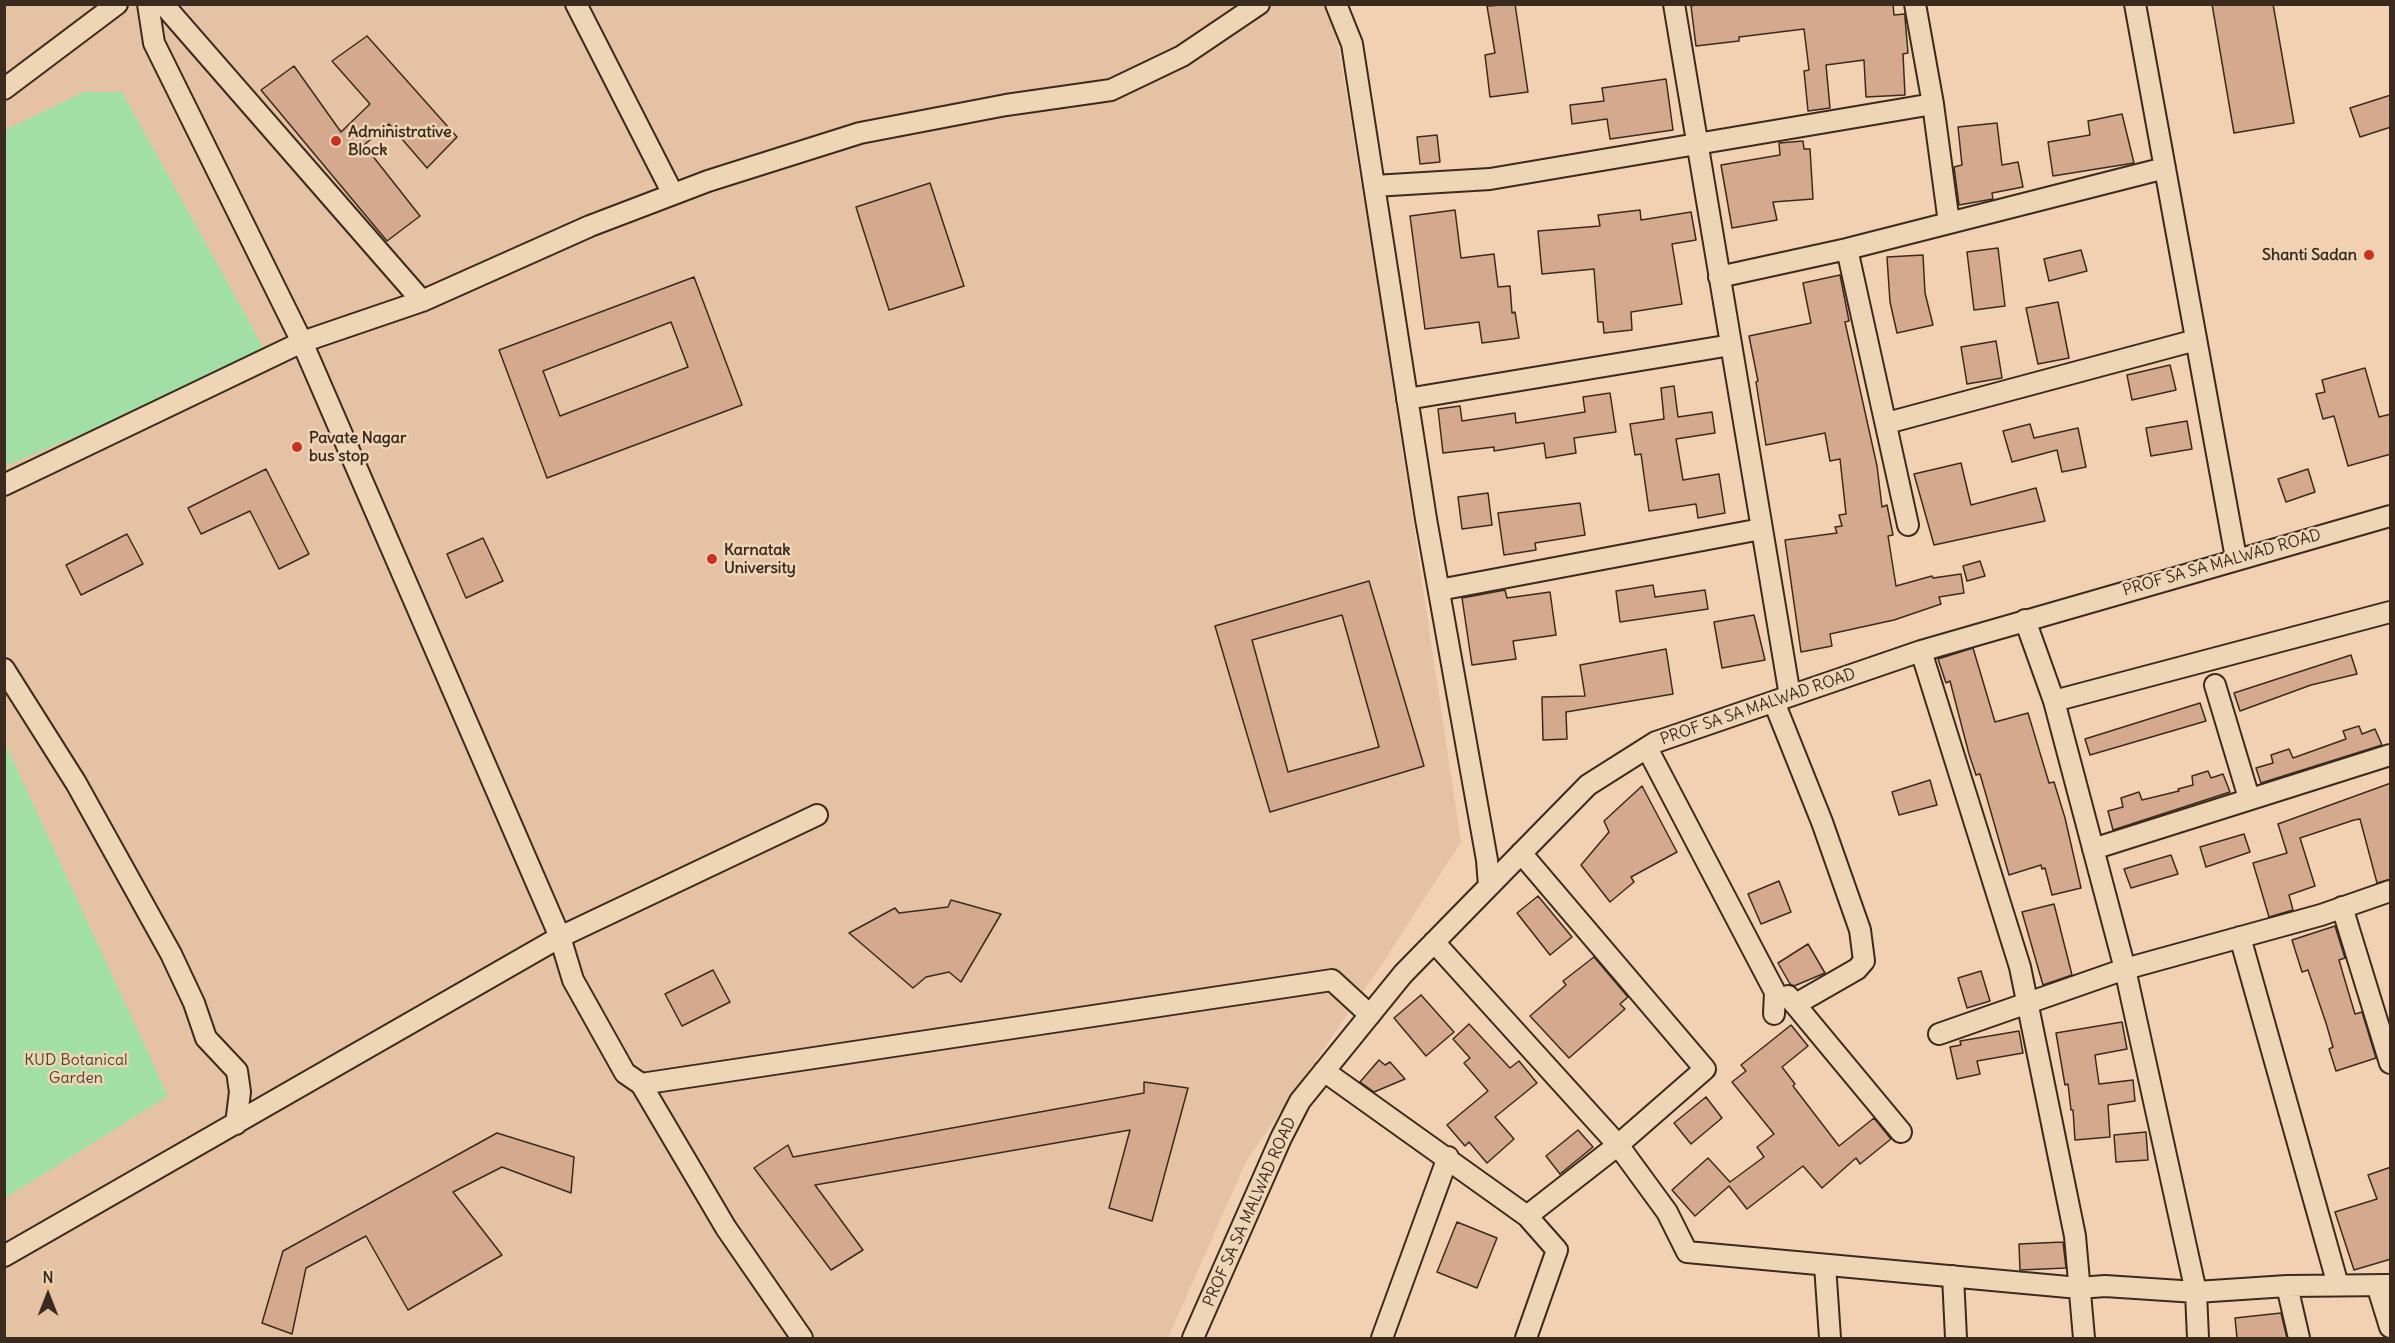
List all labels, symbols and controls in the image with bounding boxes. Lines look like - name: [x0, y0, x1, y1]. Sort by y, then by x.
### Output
- place label: Administrative Block: [348, 122, 452, 160]
- marker: Administrative Block: [329, 134, 343, 148]
- place label: Shanti Sadan: [2262, 245, 2357, 265]
- marker: Shanti Sadan: [2362, 248, 2376, 262]
- place label: Pavate Nagar bus stop: [309, 428, 406, 466]
- marker: Pavate Nagar bus stop: [290, 440, 304, 454]
- street label: PROF SA SA MALWAD ROAD: [2121, 525, 2323, 601]
- place label: Karnatak University: [724, 540, 796, 578]
- marker: Karnatak University: [705, 552, 719, 566]
- street label: PROF SA SA MALWAD ROAD: [1658, 664, 1858, 750]
- park label: KUD Botanical Garden: [24, 1050, 128, 1088]
- street label: PROF SA SA MALWAD ROAD: [1199, 1114, 1301, 1310]
- north arrow: [18, 1265, 78, 1325]
- text: N: [42, 1267, 54, 1287]

